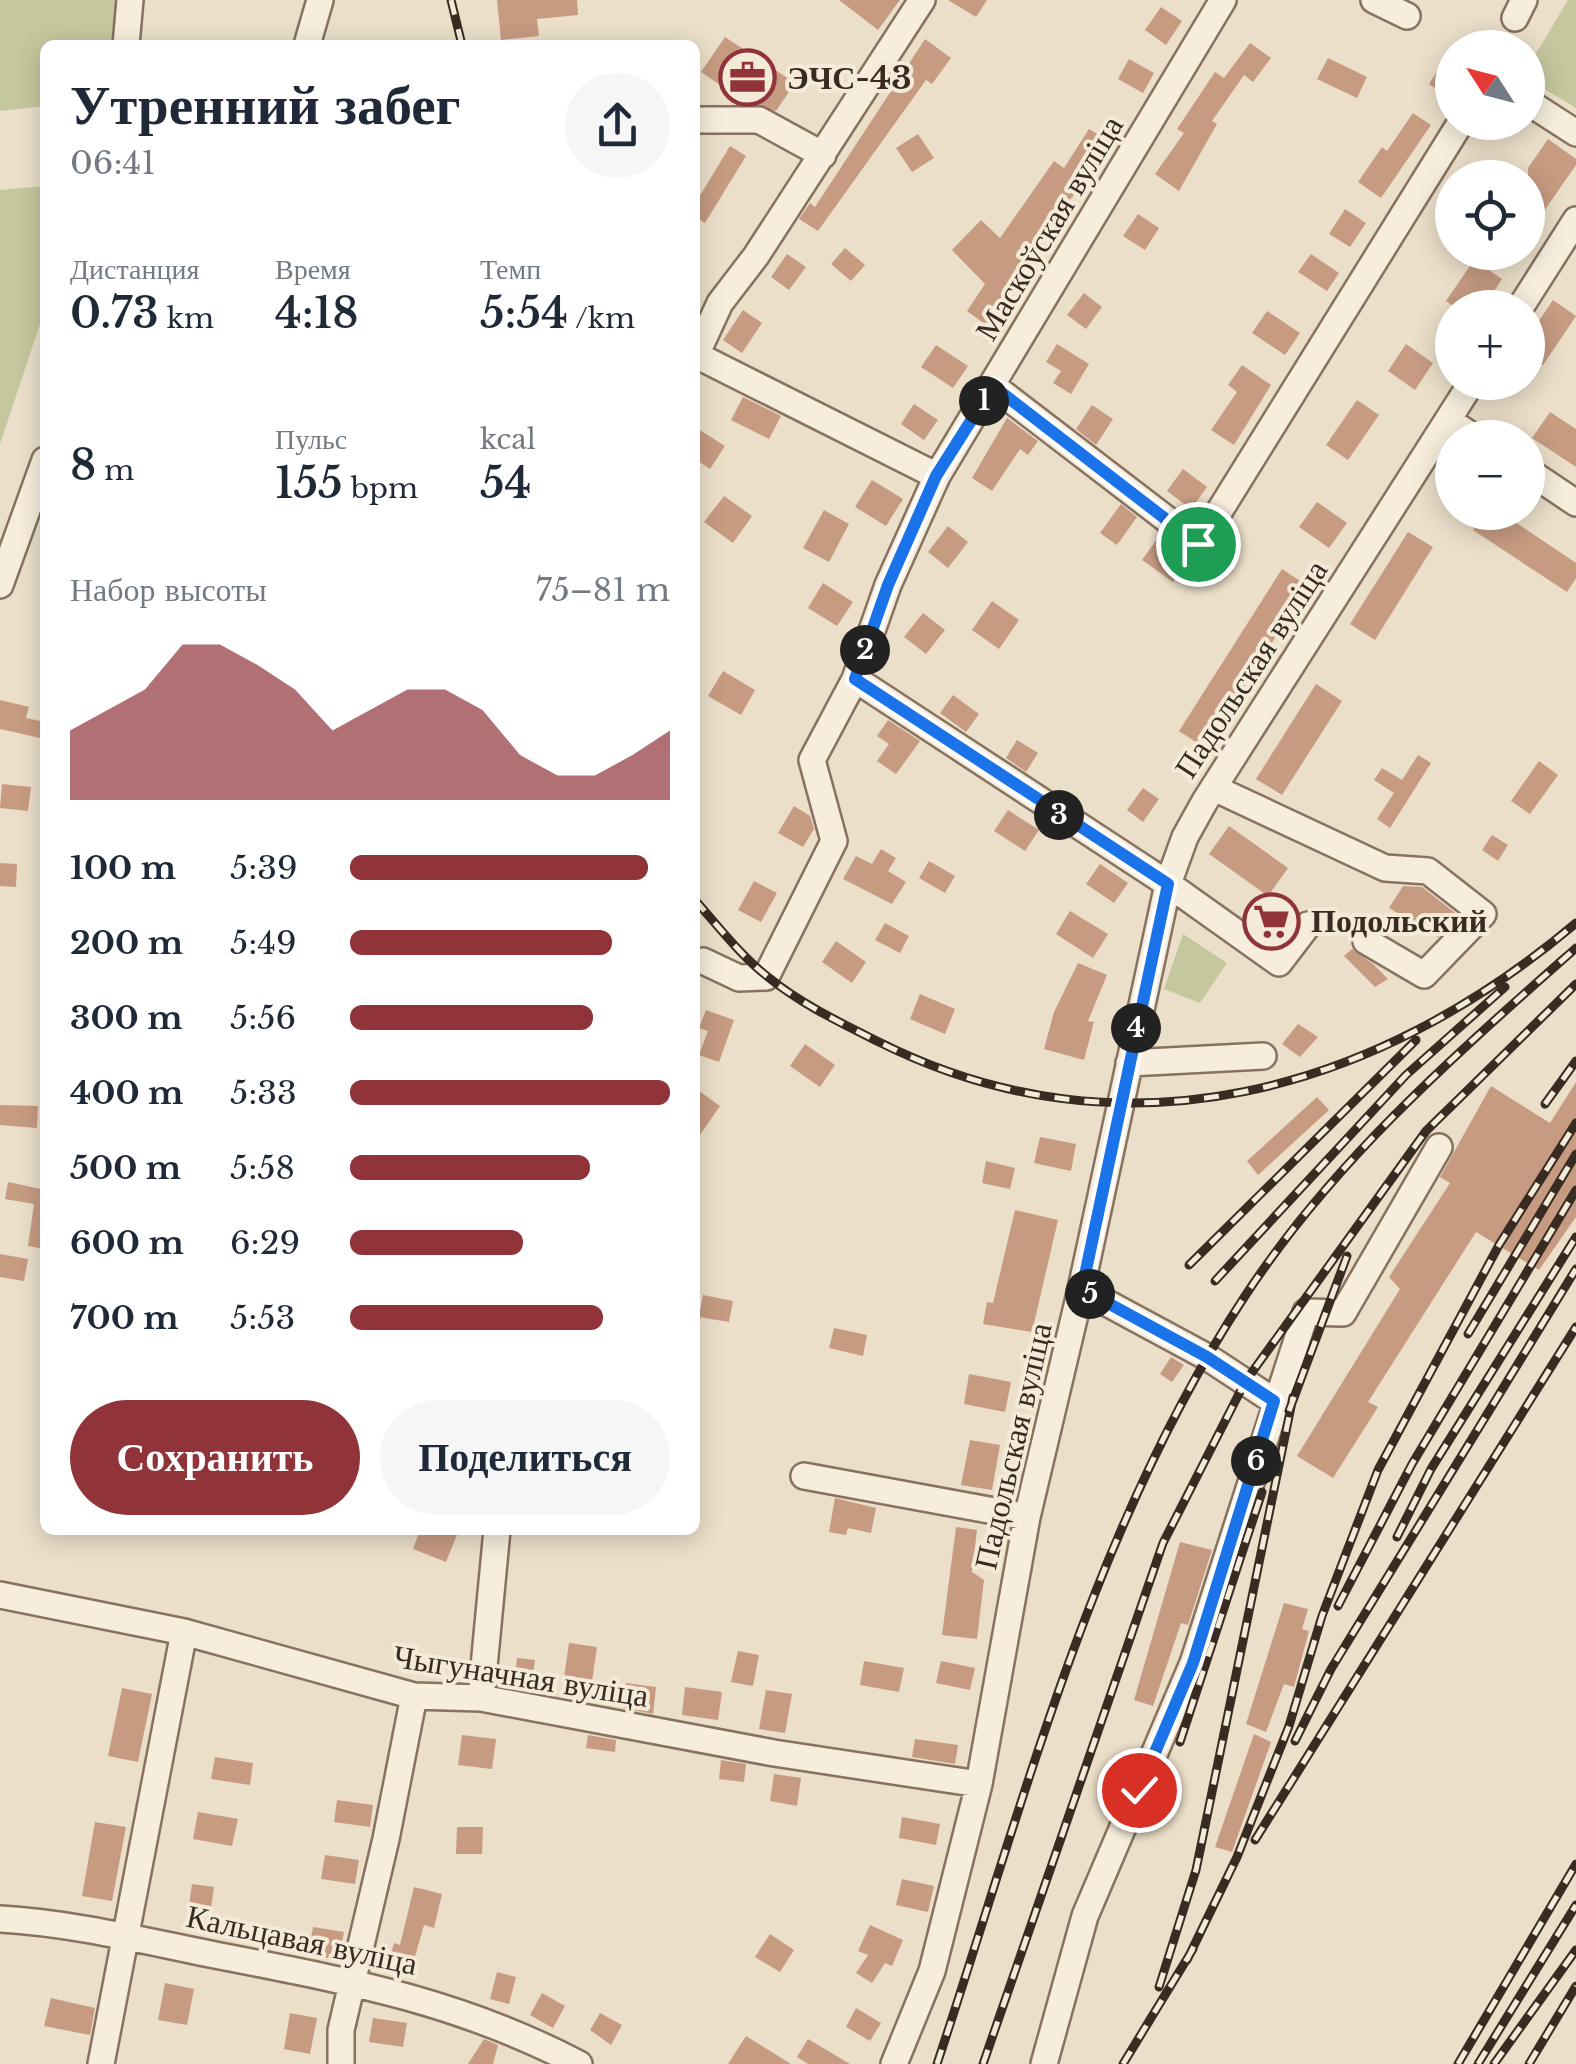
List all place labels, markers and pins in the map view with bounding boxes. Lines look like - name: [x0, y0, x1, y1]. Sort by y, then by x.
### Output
- office icon: ЭЧС-43: [718, 48, 778, 108]
- place label: ЭЧС-43: [787, 58, 912, 98]
- pin: 1: [959, 376, 1009, 426]
- pin: [1156, 502, 1241, 587]
- pin: 2: [840, 625, 890, 675]
- pin: 3: [1034, 790, 1084, 840]
- supermarket icon: Подольский: [1242, 891, 1302, 951]
- place label: Подольский: [1311, 901, 1487, 941]
- pin: 4: [1111, 1003, 1161, 1053]
- pin: 5: [1065, 1269, 1115, 1319]
- pin: 6: [1231, 1436, 1281, 1486]
- pin: [1097, 1748, 1182, 1833]

